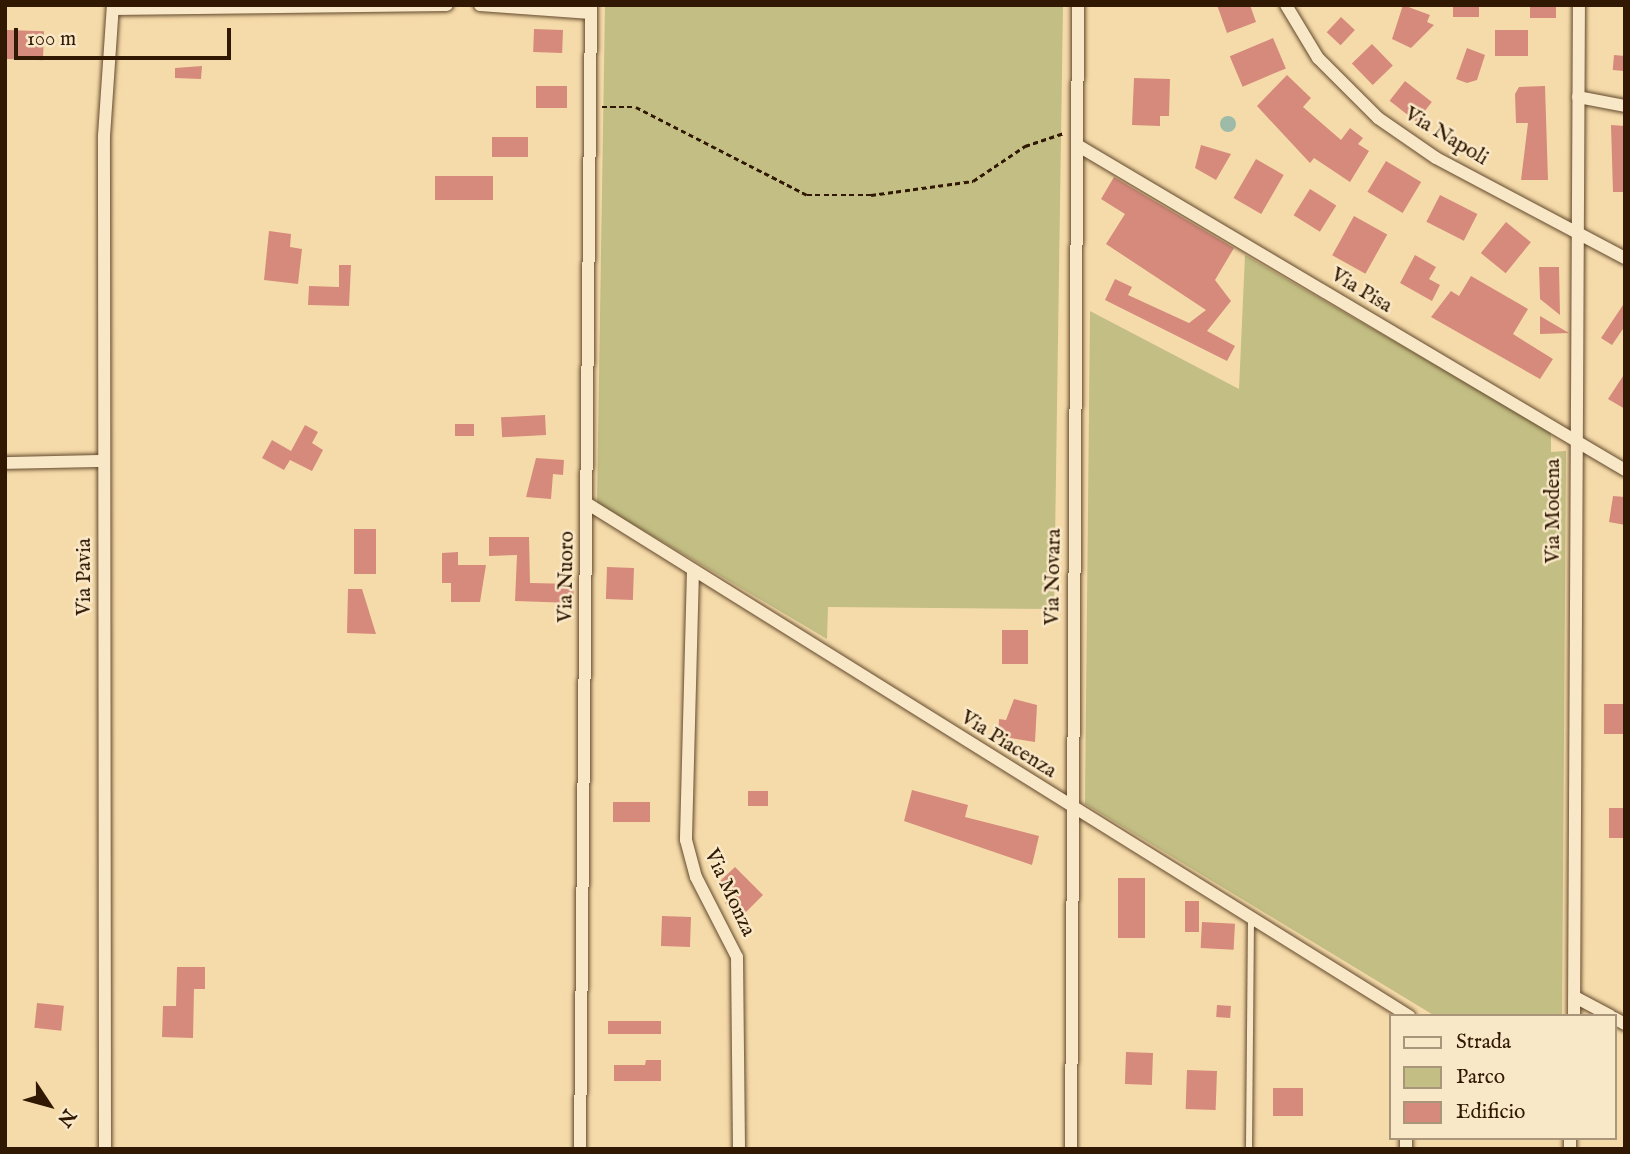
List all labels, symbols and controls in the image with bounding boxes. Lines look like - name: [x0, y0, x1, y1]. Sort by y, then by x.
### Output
- scale bar: [18, 14, 234, 58]
- text: 100 m: [27, 26, 76, 53]
- street label: Via Napoli: [1399, 102, 1493, 172]
- street label: Via Pisa: [1326, 263, 1396, 319]
- street label: Via Modena: [1541, 459, 1567, 563]
- street label: Via Novara: [1041, 528, 1067, 626]
- street label: Via Nuoro: [554, 531, 580, 623]
- street label: Via Pavia: [72, 538, 98, 616]
- street label: Via Piacenza: [955, 706, 1061, 784]
- street label: Via Monza: [698, 845, 760, 941]
- legend: [1388, 1014, 1616, 1140]
- text: Strada: [1456, 1029, 1511, 1056]
- text: Parco: [1456, 1064, 1505, 1091]
- north arrow: [14, 1070, 84, 1140]
- text: Edificio: [1456, 1099, 1525, 1126]
- text: N: [51, 1104, 81, 1131]

